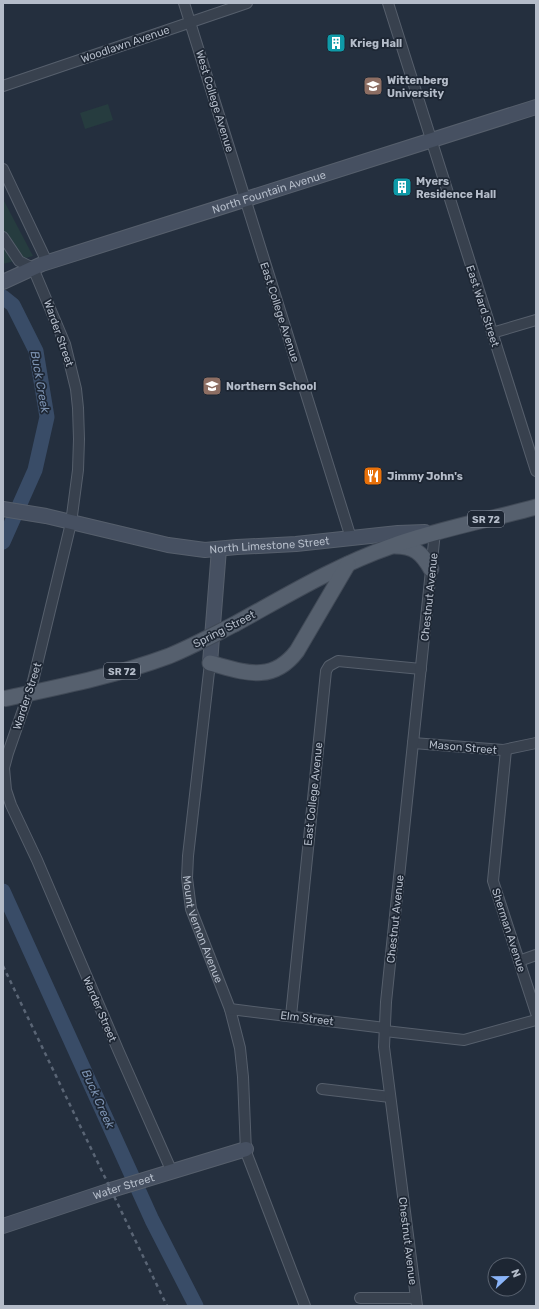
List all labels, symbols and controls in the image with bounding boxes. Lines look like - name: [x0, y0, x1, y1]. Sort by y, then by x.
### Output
- street label: Woodlawn Avenue: [79, 23, 171, 66]
- building icon: Krieg Hall: [325, 32, 347, 54]
- place label: Krieg Hall: [350, 37, 402, 50]
- street label: West College Avenue: [193, 48, 236, 154]
- place label: Wittenberg University: [387, 74, 449, 100]
- school or university icon: Wittenberg University: [362, 75, 384, 97]
- street label: North Fountain Avenue: [211, 168, 327, 217]
- place label: Myers Residence Hall: [416, 175, 496, 201]
- building icon: Myers Residence Hall: [391, 176, 413, 198]
- street label: East College Avenue: [257, 261, 302, 364]
- street label: East Ward Street: [463, 264, 502, 349]
- street label: Warder Street: [41, 298, 76, 369]
- water label: Buck Creek: [28, 350, 53, 415]
- school or university icon: Northern School: [201, 375, 223, 397]
- place label: Northern School: [226, 380, 316, 393]
- restaurant icon: Jimmy John's: [362, 465, 384, 487]
- place label: Jimmy John's: [387, 470, 463, 483]
- road number: SR 72: [468, 511, 504, 527]
- street label: North Limestone Street: [209, 534, 331, 557]
- street label: Chestnut Avenue: [418, 552, 441, 642]
- street label: Spring Street: [191, 608, 258, 651]
- street label: Warder Street: [11, 660, 45, 731]
- road number: SR 72: [104, 663, 140, 679]
- street label: Mason Street: [429, 738, 498, 757]
- street label: East College Avenue: [302, 742, 325, 847]
- street label: Chestnut Avenue: [384, 874, 407, 964]
- street label: Mount Vernon Avenue: [180, 875, 225, 985]
- street label: Sherman Avenue: [489, 887, 528, 974]
- street label: Warder Street: [80, 975, 119, 1045]
- street label: Elm Street: [280, 1009, 335, 1028]
- water label: Buck Creek: [79, 1067, 118, 1131]
- street label: Water Street: [91, 1171, 157, 1203]
- street label: Chestnut Avenue: [396, 1196, 419, 1286]
- north arrow: [487, 1257, 527, 1297]
- text: N: [508, 1267, 523, 1280]

